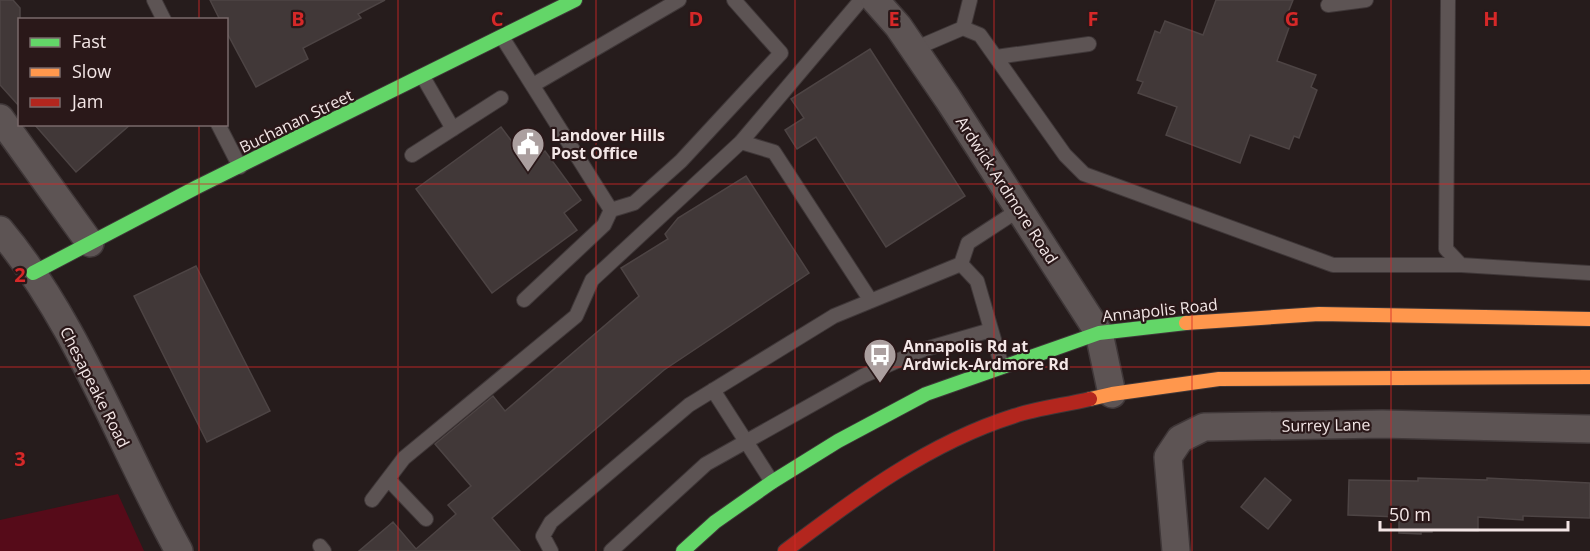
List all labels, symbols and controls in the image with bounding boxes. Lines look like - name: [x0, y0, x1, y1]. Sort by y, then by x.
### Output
- text: B: [291, 5, 305, 32]
- text: C: [491, 5, 504, 32]
- text: D: [689, 5, 703, 32]
- text: E: [888, 5, 900, 32]
- text: F: [1088, 5, 1098, 32]
- text: G: [1285, 5, 1299, 32]
- text: H: [1483, 5, 1499, 32]
- legend: [18, 18, 228, 126]
- text: Fast: [72, 29, 106, 53]
- text: Slow: [72, 59, 111, 83]
- street label: Buchanan Street: [236, 84, 357, 158]
- text: Jam: [70, 89, 104, 113]
- street label: Ardwick Ardmore Road: [951, 112, 1063, 268]
- place label: Landover Hills Post Office: [551, 124, 665, 164]
- public building icon: Landover Hills Post Office: [510, 126, 546, 173]
- text: 2: [14, 261, 26, 288]
- street label: Annapolis Road: [1101, 293, 1219, 327]
- street label: Chesapeake Road: [55, 323, 135, 451]
- place label: Annapolis Rd at Ardwick-Ardmore Rd: [903, 335, 1069, 375]
- bus stop icon: Annapolis Rd at Ardwick-Ardmore Rd: [862, 337, 898, 384]
- street label: Surrey Lane: [1281, 413, 1371, 437]
- text: 3: [14, 445, 26, 472]
- scale bar: [1380, 494, 1568, 532]
- text: 50 m: [1389, 502, 1431, 526]

